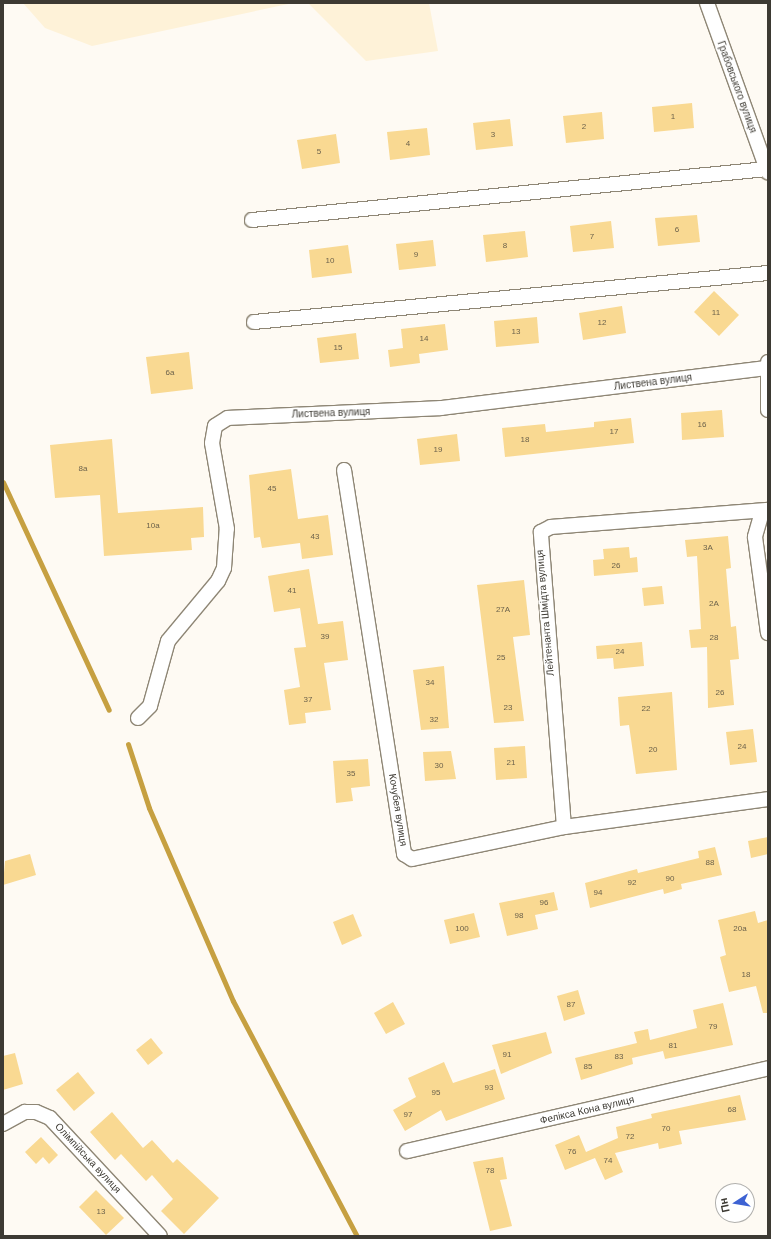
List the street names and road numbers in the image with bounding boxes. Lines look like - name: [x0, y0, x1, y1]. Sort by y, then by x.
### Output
- street label: Грабовського вулиця: [715, 39, 759, 135]
- street label: Листвена вулиця: [613, 371, 693, 393]
- street label: Листвена вулиця: [291, 406, 371, 420]
- street label: Лейтенанта Шмідта вулиця: [534, 549, 556, 677]
- street label: Кочубея вулиця: [386, 773, 410, 847]
- street label: Фелікса Кона вулиця: [539, 1093, 635, 1127]
- street label: Олімпійська вулиця: [52, 1120, 124, 1196]

